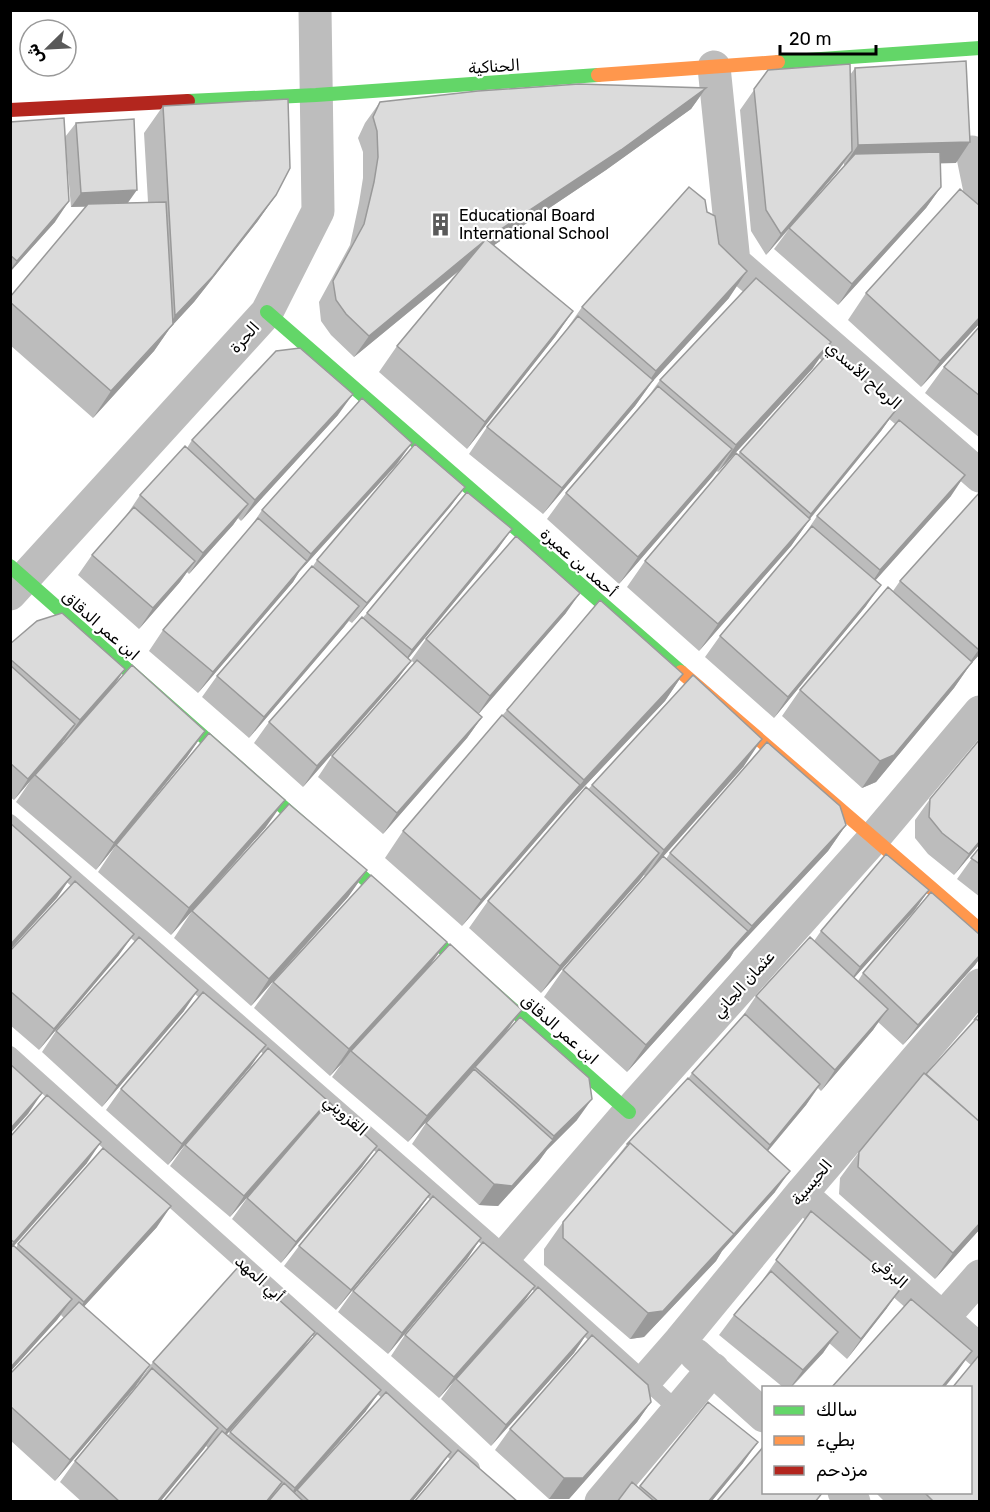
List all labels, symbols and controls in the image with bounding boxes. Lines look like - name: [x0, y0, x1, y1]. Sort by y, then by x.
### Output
- north arrow: [18, 18, 78, 78]
- scale bar: [780, 18, 876, 56]
- text: 20 m: [789, 28, 831, 50]
- text: ش: [22, 41, 48, 67]
- street label: الحناكية: [468, 55, 521, 78]
- place label: Educational Board International School: [459, 206, 609, 243]
- building icon: Educational Board International School: [428, 211, 454, 237]
- street label: الحرة: [225, 318, 264, 358]
- street label: الرماح الأسدي: [821, 337, 905, 415]
- street label: أحمد بن عميرة: [536, 524, 621, 602]
- street label: ابن عمر الدقاق: [57, 587, 143, 665]
- street label: عثمان الجاني: [708, 947, 781, 1024]
- street label: ابن عمر الدقاق: [516, 991, 602, 1069]
- street label: القزويني: [318, 1091, 372, 1142]
- street label: الحيسية: [787, 1156, 836, 1209]
- street label: أبي المهد: [229, 1251, 288, 1308]
- street label: البرقي: [868, 1252, 912, 1295]
- legend: [762, 1386, 972, 1494]
- text: سالك: [816, 1399, 857, 1421]
- text: بطيء: [816, 1429, 855, 1453]
- text: مزدحم: [816, 1459, 868, 1482]

